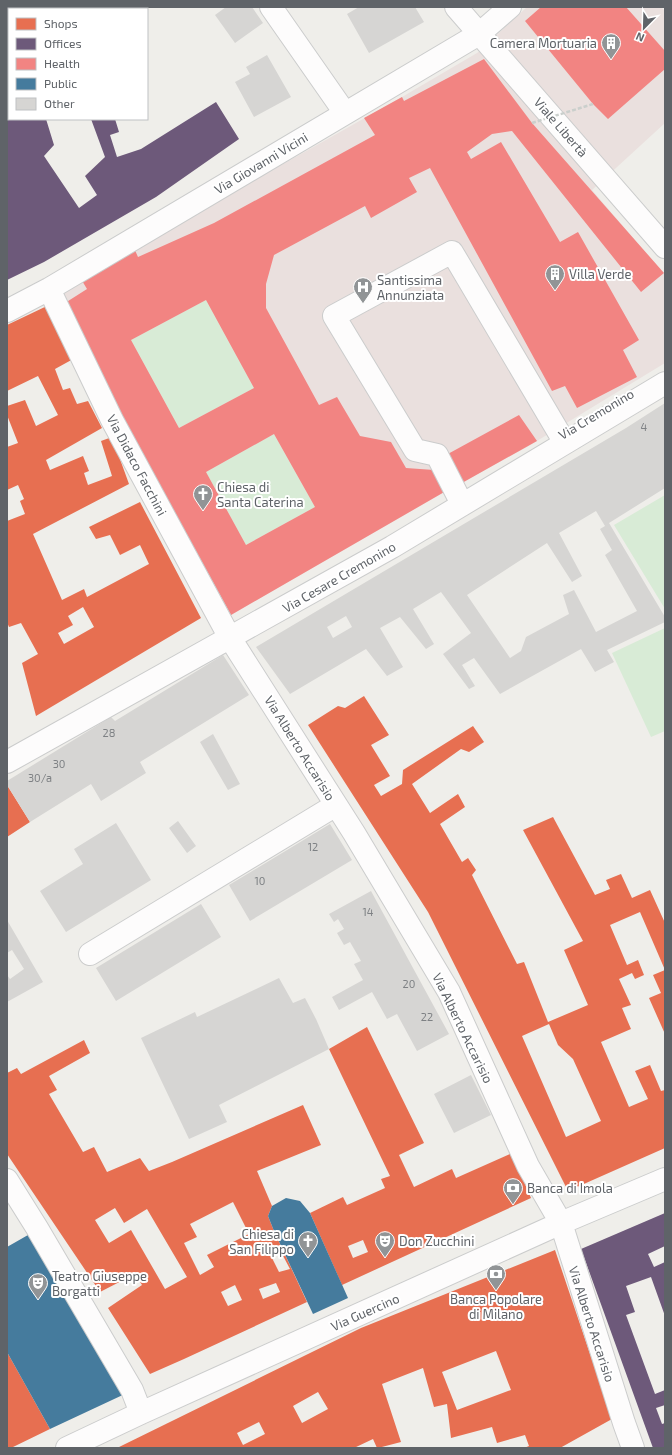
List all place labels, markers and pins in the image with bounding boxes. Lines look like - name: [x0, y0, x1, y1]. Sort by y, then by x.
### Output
- building icon: Camera Mortuaria: [600, 32, 622, 60]
- place label: Camera Mortuaria: [490, 35, 597, 51]
- building icon: Villa Verde: [544, 263, 566, 291]
- place label: Villa Verde: [569, 266, 632, 282]
- place label: Santissima Annunziata: [377, 272, 444, 303]
- hospital icon: Santissima Annunziata: [352, 276, 374, 304]
- place label: Chiesa di Santa Caterina: [217, 479, 304, 510]
- church icon: Chiesa di Santa Caterina: [192, 483, 214, 511]
- bank icon: Banca di Imola: [502, 1177, 524, 1205]
- place label: Banca di Imola: [527, 1180, 613, 1196]
- place label: Chiesa di San Filippo: [229, 1226, 294, 1257]
- church icon: Chiesa di San Filippo: [297, 1230, 319, 1258]
- theatre icon: Don Zucchini: [374, 1230, 396, 1258]
- place label: Don Zucchini: [399, 1233, 474, 1249]
- bank icon: Banca Popolare di Milano: [485, 1263, 507, 1291]
- place label: Teatro Giuseppe Borgatti: [52, 1268, 147, 1299]
- theatre icon: Teatro Giuseppe Borgatti: [27, 1272, 49, 1300]
- place label: Banca Popolare di Milano: [450, 1291, 542, 1322]

